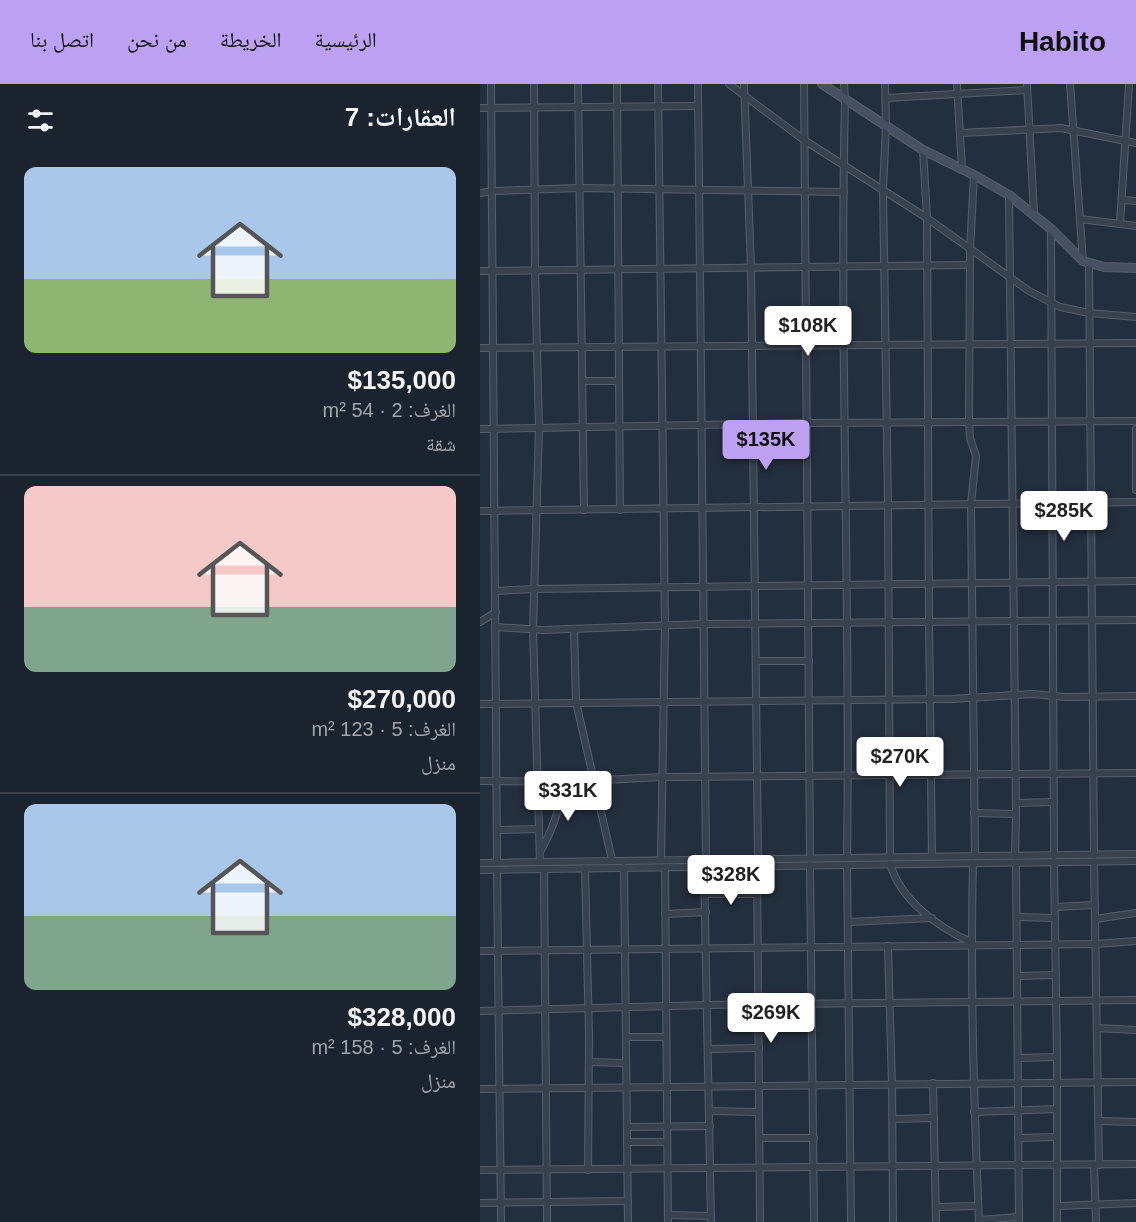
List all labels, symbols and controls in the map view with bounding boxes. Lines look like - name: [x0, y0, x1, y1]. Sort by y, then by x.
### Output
- text: Habito: [1019, 26, 1106, 57]
- text: اتصل بنا: [30, 28, 94, 51]
- text: من نحن: [127, 28, 187, 51]
- text: الخريطة: [220, 28, 282, 51]
- text: الرئيسية: [315, 28, 377, 51]
- text: العقارات: 7: [345, 102, 456, 132]
- icon: filters: [24, 104, 57, 137]
- icon: home: [186, 206, 294, 314]
- pin: $108K: [766, 306, 850, 357]
- text: $108K: [779, 314, 837, 336]
- text: $135,000: [348, 365, 456, 395]
- text: الغرف: 2 · 54 m²: [323, 399, 456, 421]
- pin: $135K: [724, 420, 808, 471]
- text: $135K: [737, 428, 795, 450]
- text: شقة: [426, 433, 456, 455]
- pin: $285K: [1022, 491, 1106, 542]
- text: $285K: [1035, 499, 1093, 521]
- icon: home: [186, 525, 294, 633]
- text: $270,000: [348, 684, 456, 714]
- text: الغرف: 5 · 123 m²: [311, 718, 456, 740]
- pin: $270K: [858, 737, 942, 788]
- text: $270K: [871, 745, 929, 767]
- text: منزل: [421, 752, 456, 774]
- pin: $331K: [526, 771, 610, 822]
- text: $331K: [539, 779, 597, 801]
- icon: home: [186, 843, 294, 951]
- pin: $328K: [689, 855, 773, 906]
- text: $328K: [702, 863, 760, 885]
- pin: $269K: [729, 993, 813, 1044]
- text: $269K: [742, 1001, 800, 1023]
- text: $328,000: [348, 1002, 456, 1032]
- text: الغرف: 5 · 158 m²: [311, 1036, 456, 1058]
- text: منزل: [421, 1070, 456, 1092]

